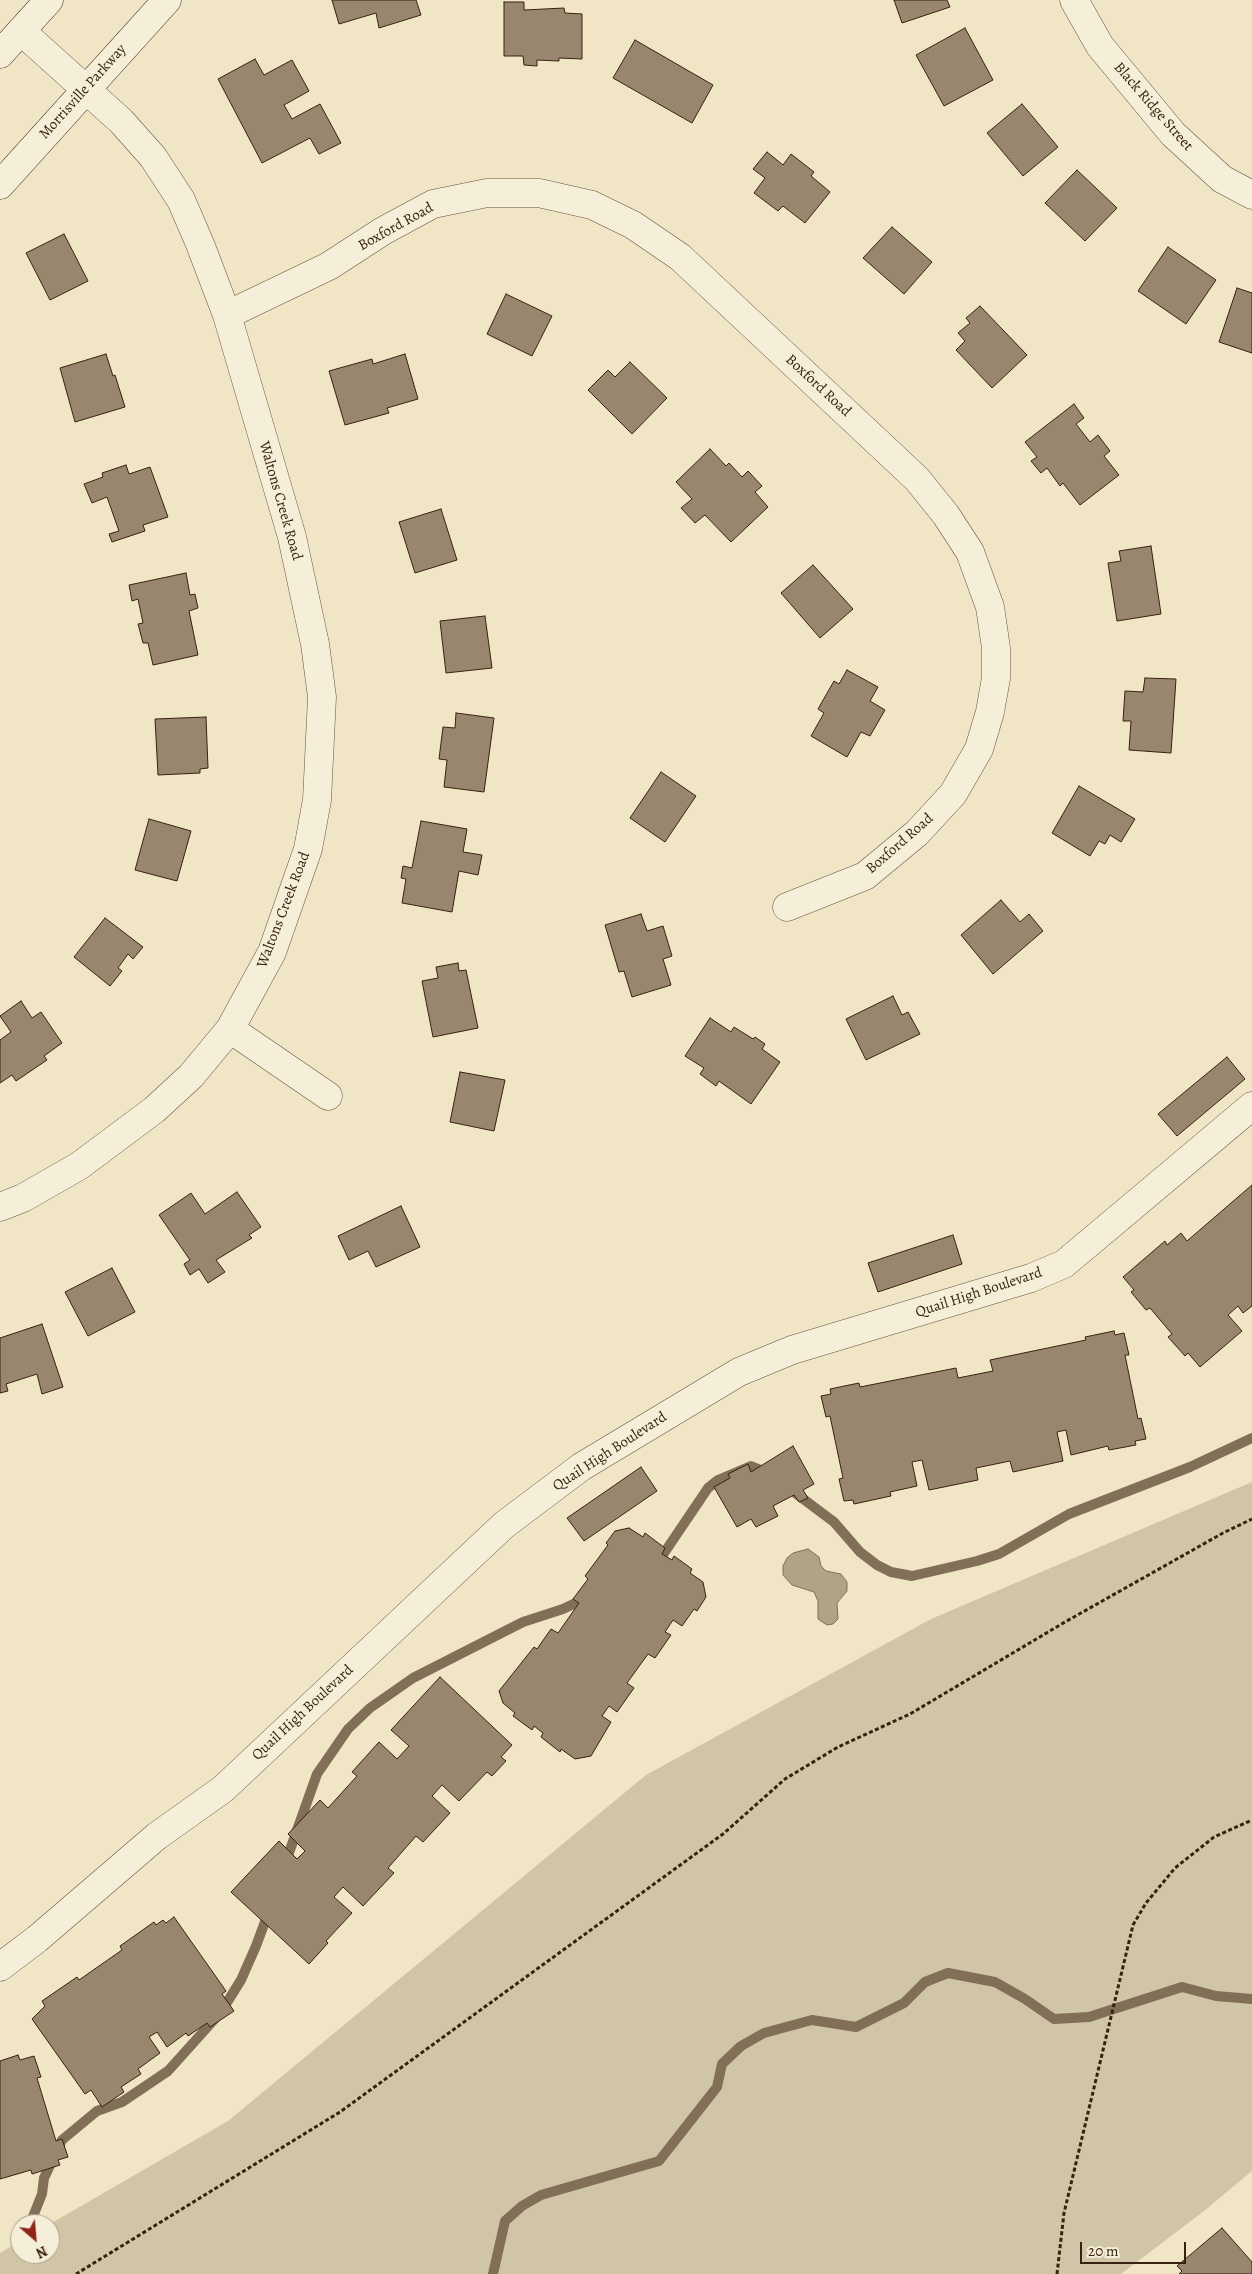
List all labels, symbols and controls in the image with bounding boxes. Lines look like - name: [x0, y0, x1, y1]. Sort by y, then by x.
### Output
- street label: Morrisville Parkway: [36, 41, 130, 143]
- street label: Black Ridge Street: [1110, 59, 1196, 155]
- street label: Boxford Road: [355, 199, 437, 255]
- street label: Boxford Road: [781, 351, 855, 421]
- street label: Waltons Creek Road: [254, 439, 306, 563]
- street label: Boxford Road: [863, 810, 937, 878]
- street label: Waltons Creek Road: [254, 849, 314, 971]
- street label: Quail High Boulevard: [913, 1264, 1045, 1322]
- street label: Quail High Boulevard: [550, 1408, 670, 1496]
- street label: Quail High Boulevard: [249, 1661, 357, 1765]
- north arrow: [10, 2214, 60, 2264]
- scale bar: [1082, 2232, 1188, 2264]
- text: N: [33, 2241, 50, 2263]
- text: 20 m: [1088, 2241, 1119, 2261]

